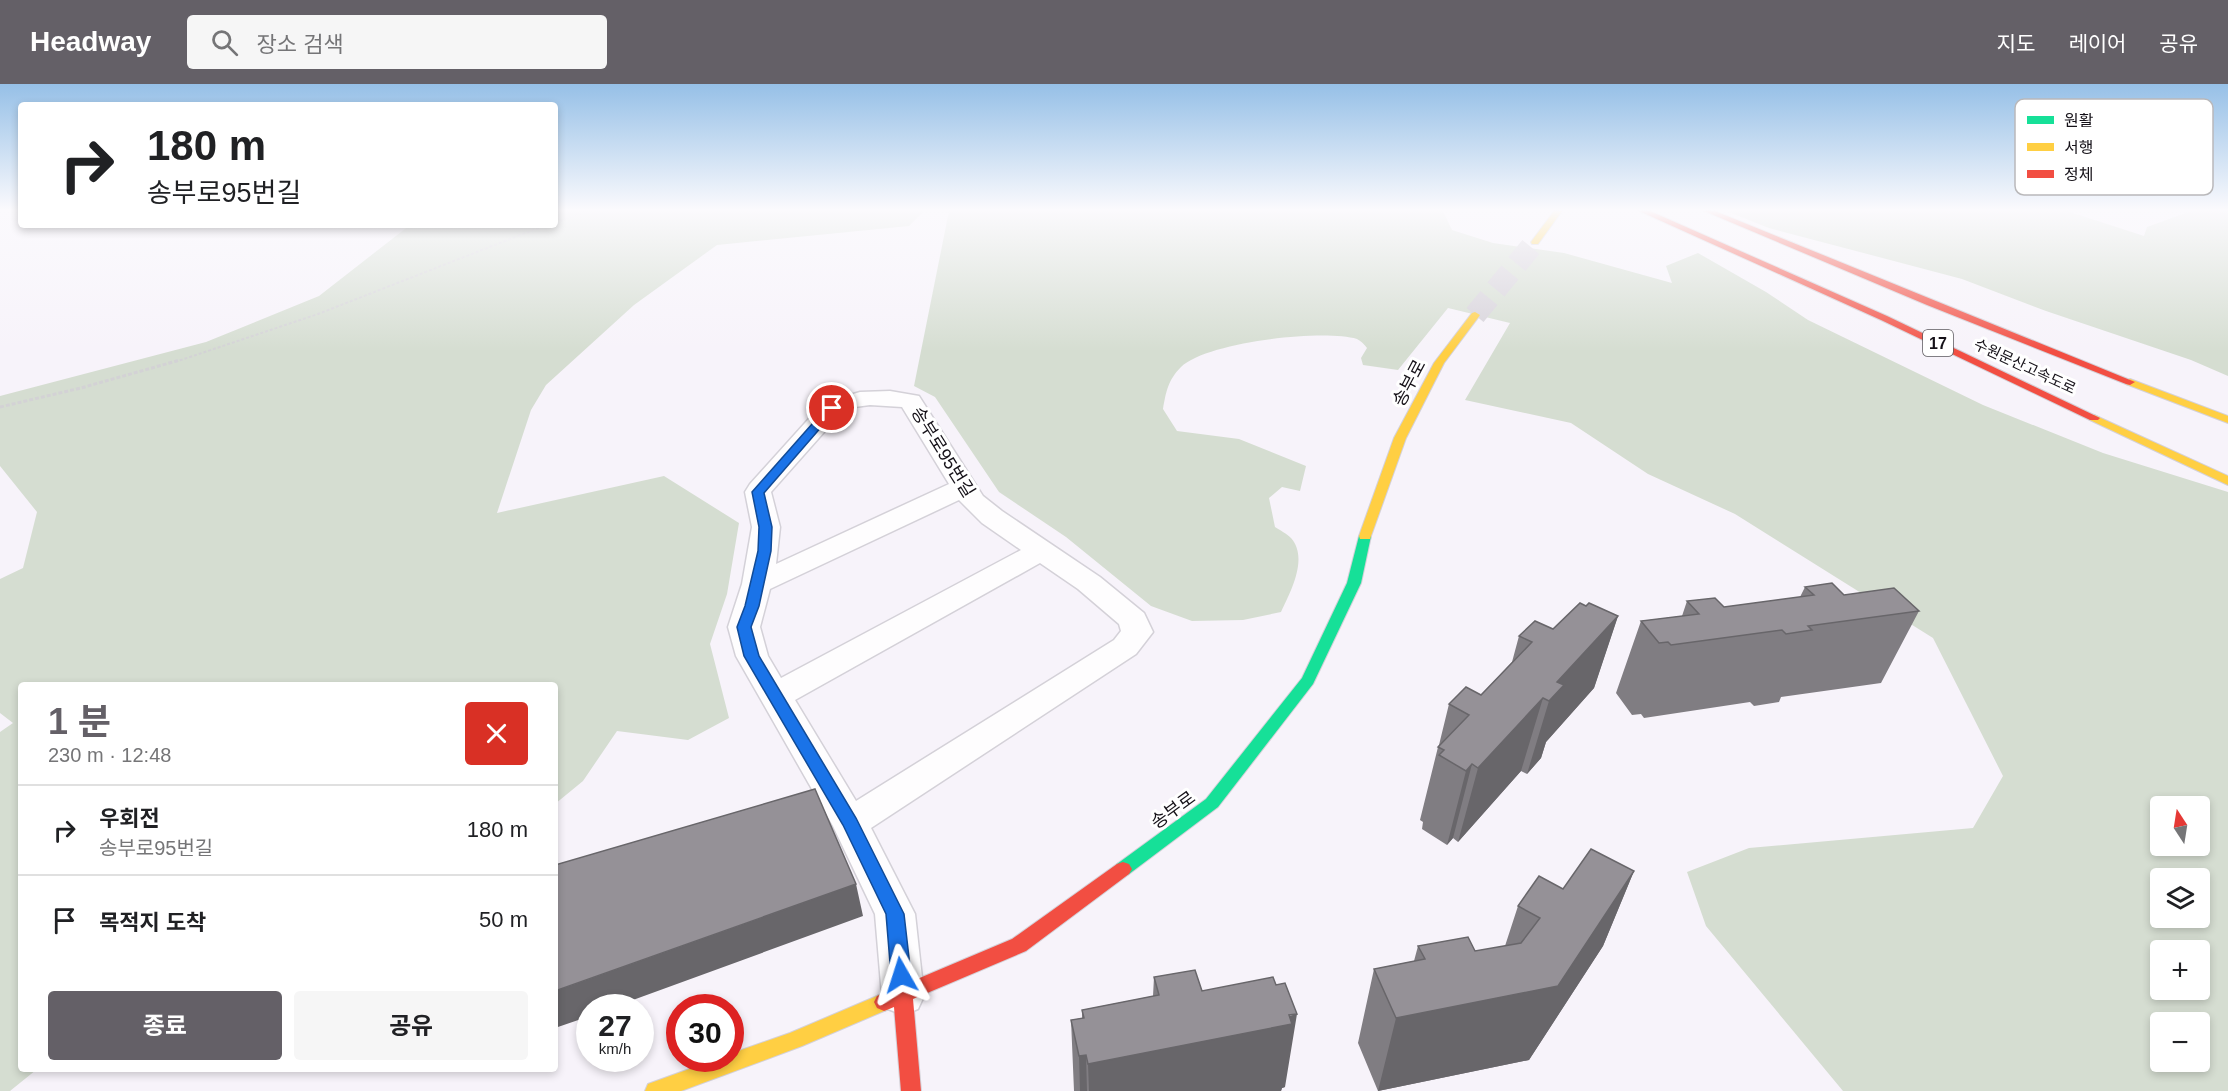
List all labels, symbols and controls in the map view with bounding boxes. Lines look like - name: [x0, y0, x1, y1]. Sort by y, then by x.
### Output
- search box: [187, 15, 607, 69]
- text: Headway: [30, 26, 151, 57]
- icon: search: [208, 26, 241, 59]
- text: 장소 검색: [256, 32, 343, 57]
- text: 지도: [1997, 32, 2035, 55]
- text: 레이어: [2068, 32, 2126, 55]
- text: 공유: [2159, 32, 2198, 55]
- legend: [2015, 99, 2213, 195]
- text: 원활: [2064, 112, 2094, 129]
- text: 180 m: [147, 122, 266, 169]
- icon: right: [48, 126, 126, 204]
- text: 서행: [2064, 139, 2093, 156]
- text: 정체: [2064, 166, 2093, 183]
- text: 송부로95번길: [147, 178, 301, 208]
- road number: 17: [1923, 330, 1953, 356]
- street label: 수원문산고속도로: [1971, 335, 2079, 397]
- street label: 송부로: [1389, 356, 1429, 410]
- pin: [806, 382, 857, 433]
- icon: arrive: [815, 391, 848, 424]
- street label: 송부로95번길: [907, 403, 979, 501]
- text: 1 분: [48, 701, 111, 742]
- button: close: [465, 702, 528, 765]
- text: 230 m · 12:48: [48, 744, 171, 766]
- street label: 송부로: [1147, 787, 1199, 833]
- north arrow: [2150, 796, 2210, 856]
- map controls: [2150, 796, 2210, 1072]
- text: 우회전: [99, 806, 160, 831]
- icon: right: [48, 814, 81, 847]
- text: 180 m: [467, 817, 528, 842]
- text: 송부로95번길: [99, 837, 213, 859]
- button: layers: [2150, 868, 2210, 928]
- icon: arrive: [48, 904, 81, 937]
- text: 50 m: [479, 907, 528, 932]
- text: 목적지 도착: [99, 910, 206, 935]
- button: +: [2150, 940, 2210, 1000]
- position arrow: [869, 943, 933, 1007]
- button: 종료: [48, 991, 282, 1060]
- button: 공유: [294, 991, 528, 1060]
- speed limit sign: 30: [666, 994, 744, 1072]
- text: 27: [598, 1009, 632, 1042]
- button: −: [2150, 1012, 2210, 1072]
- text: km/h: [599, 1040, 631, 1057]

